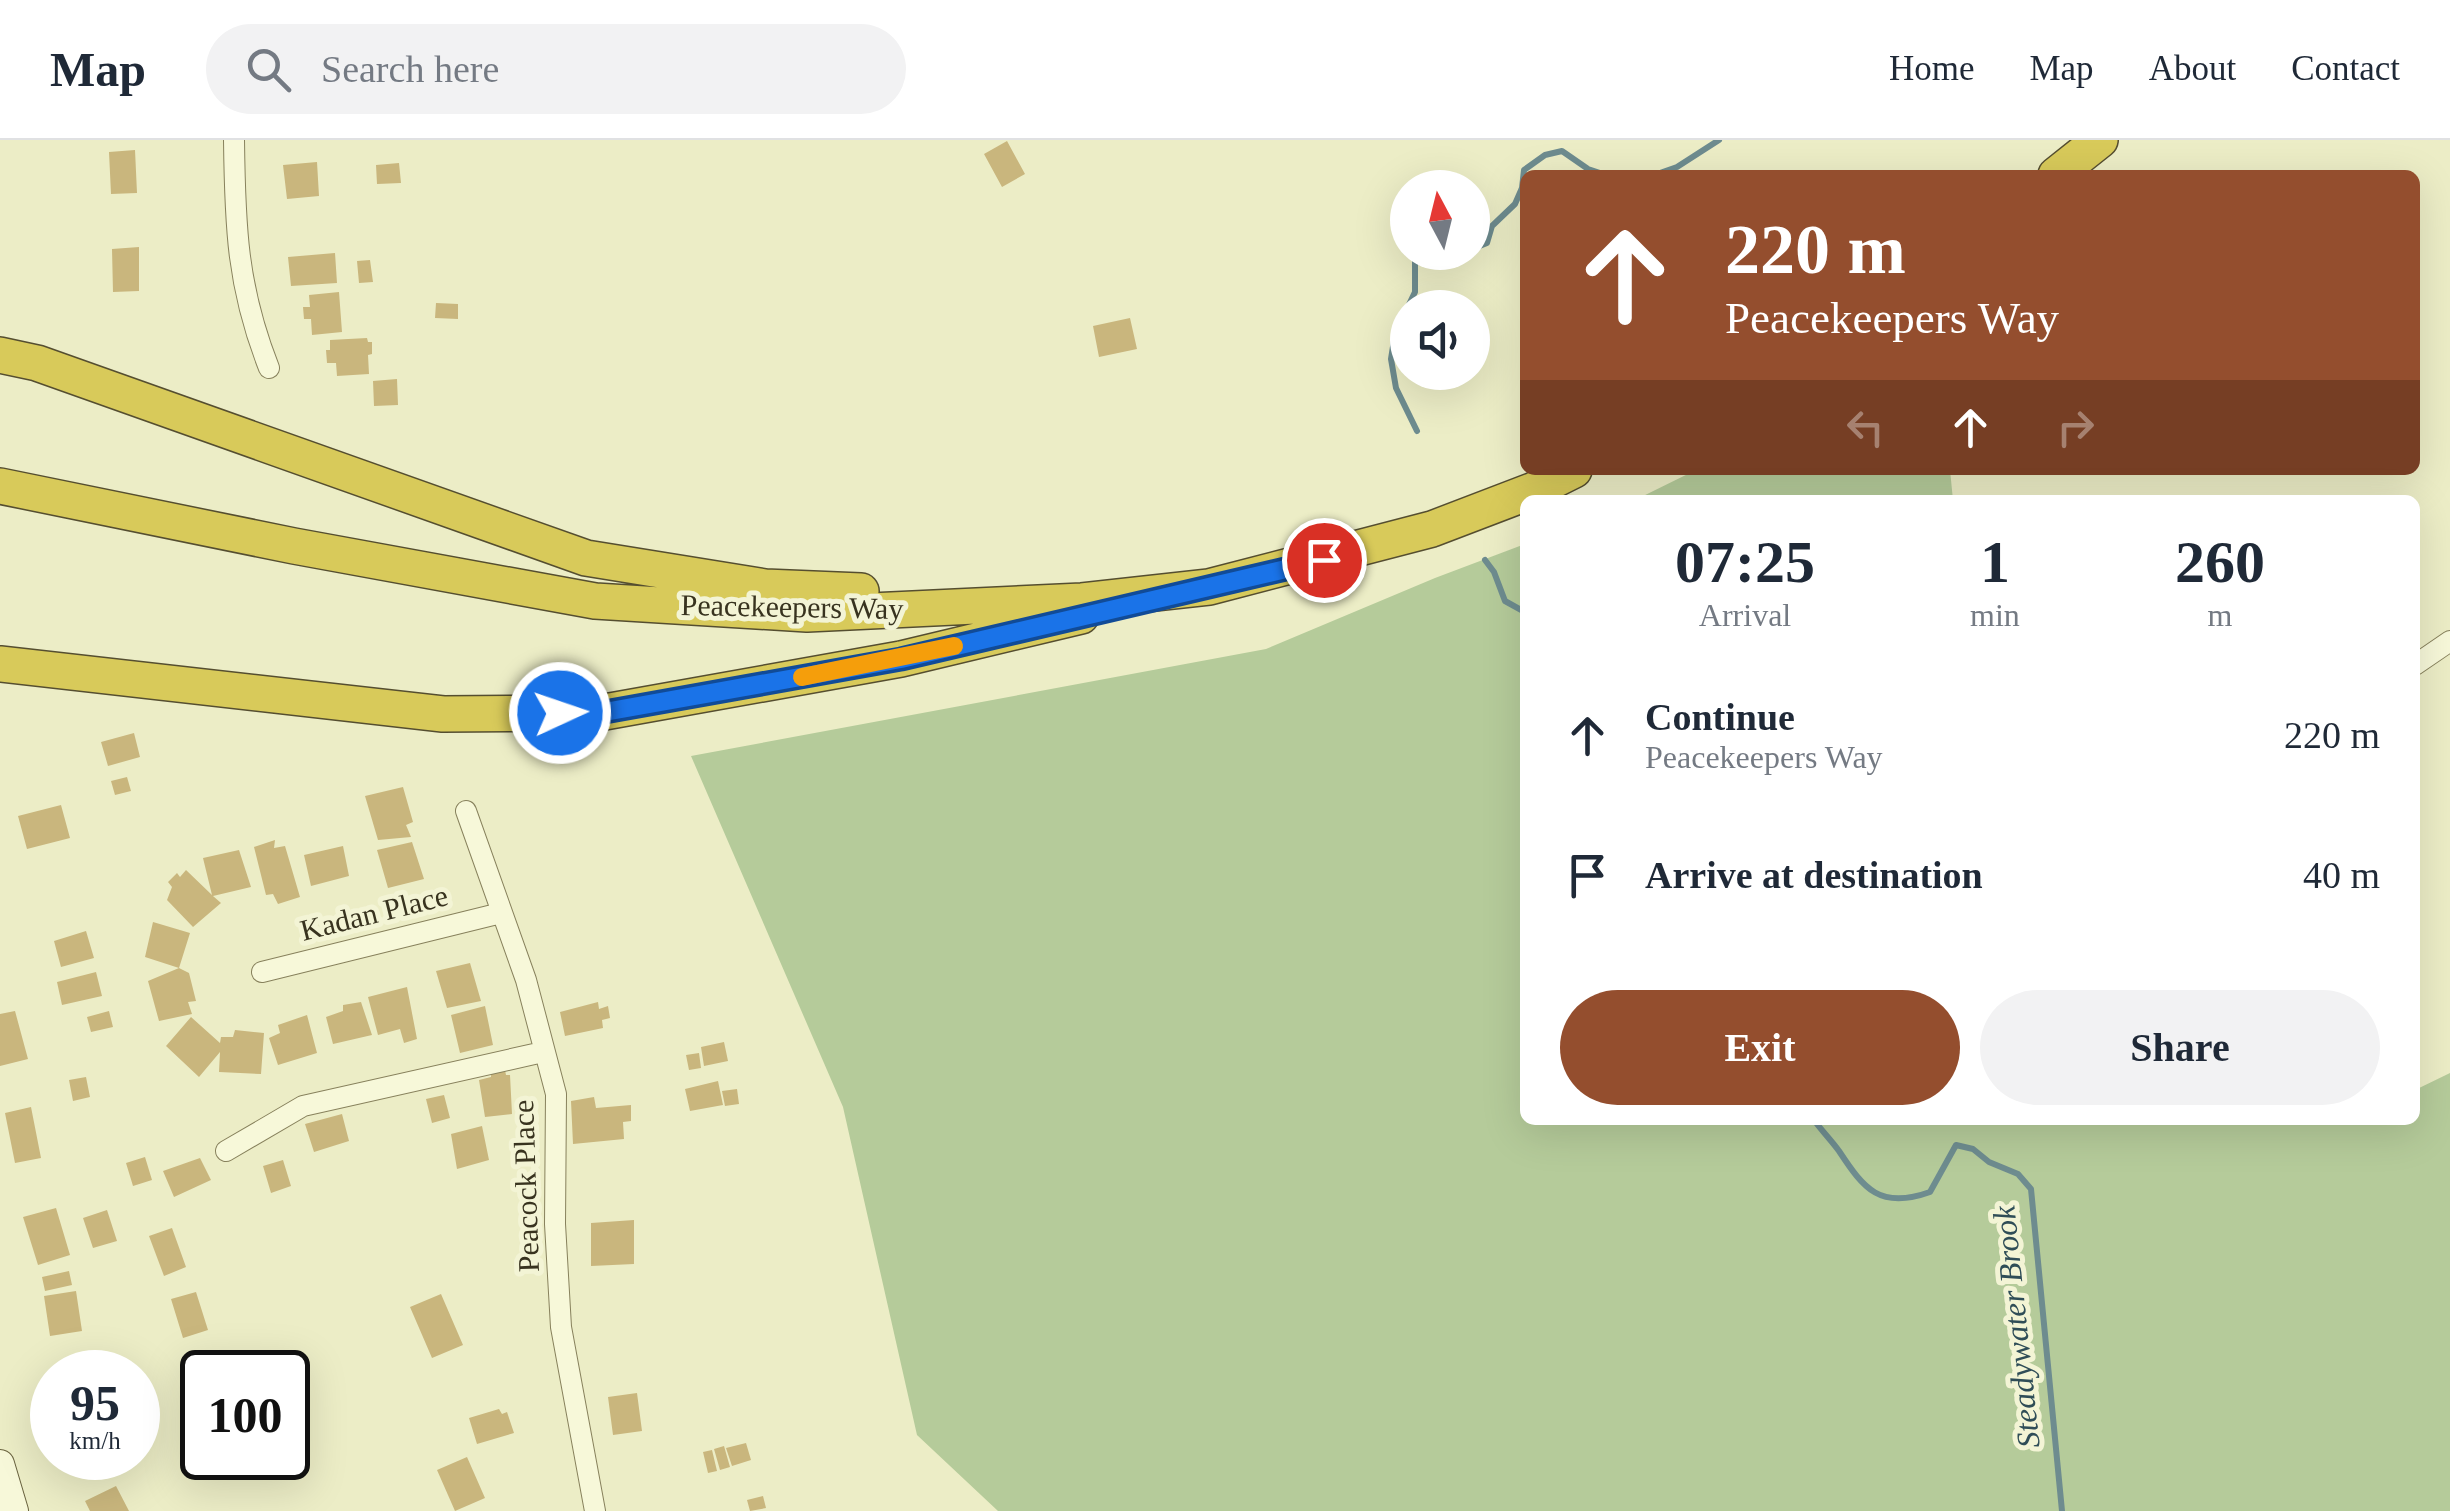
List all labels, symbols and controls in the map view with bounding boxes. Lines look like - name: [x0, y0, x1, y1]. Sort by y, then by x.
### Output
- search box: [206, 24, 906, 114]
- icon: search: [241, 42, 296, 97]
- text: Map: [50, 43, 146, 96]
- text: Search here: [321, 48, 499, 90]
- text: Home: [1889, 49, 1974, 88]
- text: Map: [2029, 49, 2094, 88]
- text: About: [2149, 49, 2236, 88]
- text: Contact: [2291, 49, 2400, 88]
- north arrow: [1390, 170, 1490, 270]
- map controls: [1390, 170, 1490, 390]
- icon: ahead: [1560, 210, 1690, 340]
- text: 220 m: [1725, 211, 1906, 288]
- button: sound: [1390, 290, 1490, 390]
- text: Peacekeepers Way: [1725, 293, 2059, 343]
- icon: left: [1838, 400, 1893, 455]
- icon: ahead: [1943, 400, 1998, 455]
- icon: right: [2048, 400, 2103, 455]
- pin: [1282, 518, 1367, 603]
- text: 07:25: [1675, 529, 1815, 595]
- text: 1: [1980, 529, 2010, 595]
- text: 260: [2175, 529, 2265, 595]
- icon: arrive: [1297, 533, 1352, 588]
- street label: Peacekeepers Way: [680, 588, 904, 625]
- text: Arrival: [1699, 597, 1791, 633]
- text: min: [1970, 597, 2020, 633]
- text: m: [2207, 597, 2232, 633]
- position arrow: [508, 661, 612, 765]
- text: Continue: [1645, 696, 1795, 738]
- icon: ahead: [1560, 708, 1615, 763]
- text: 220 m: [2284, 714, 2380, 756]
- text: Peacekeepers Way: [1645, 739, 1883, 775]
- icon: arrive: [1560, 848, 1615, 903]
- text: Arrive at destination: [1645, 854, 1983, 896]
- text: 40 m: [2303, 854, 2380, 896]
- street label: Kadan Place: [297, 878, 451, 947]
- button: Exit: [1560, 990, 1960, 1105]
- button: Share: [1980, 990, 2380, 1105]
- street label: Peacock Place: [506, 1099, 545, 1273]
- water label: Steadywater Brook: [1985, 1203, 2047, 1450]
- speed limit sign: 100: [180, 1350, 310, 1480]
- text: 95: [70, 1375, 120, 1431]
- text: km/h: [69, 1427, 121, 1454]

